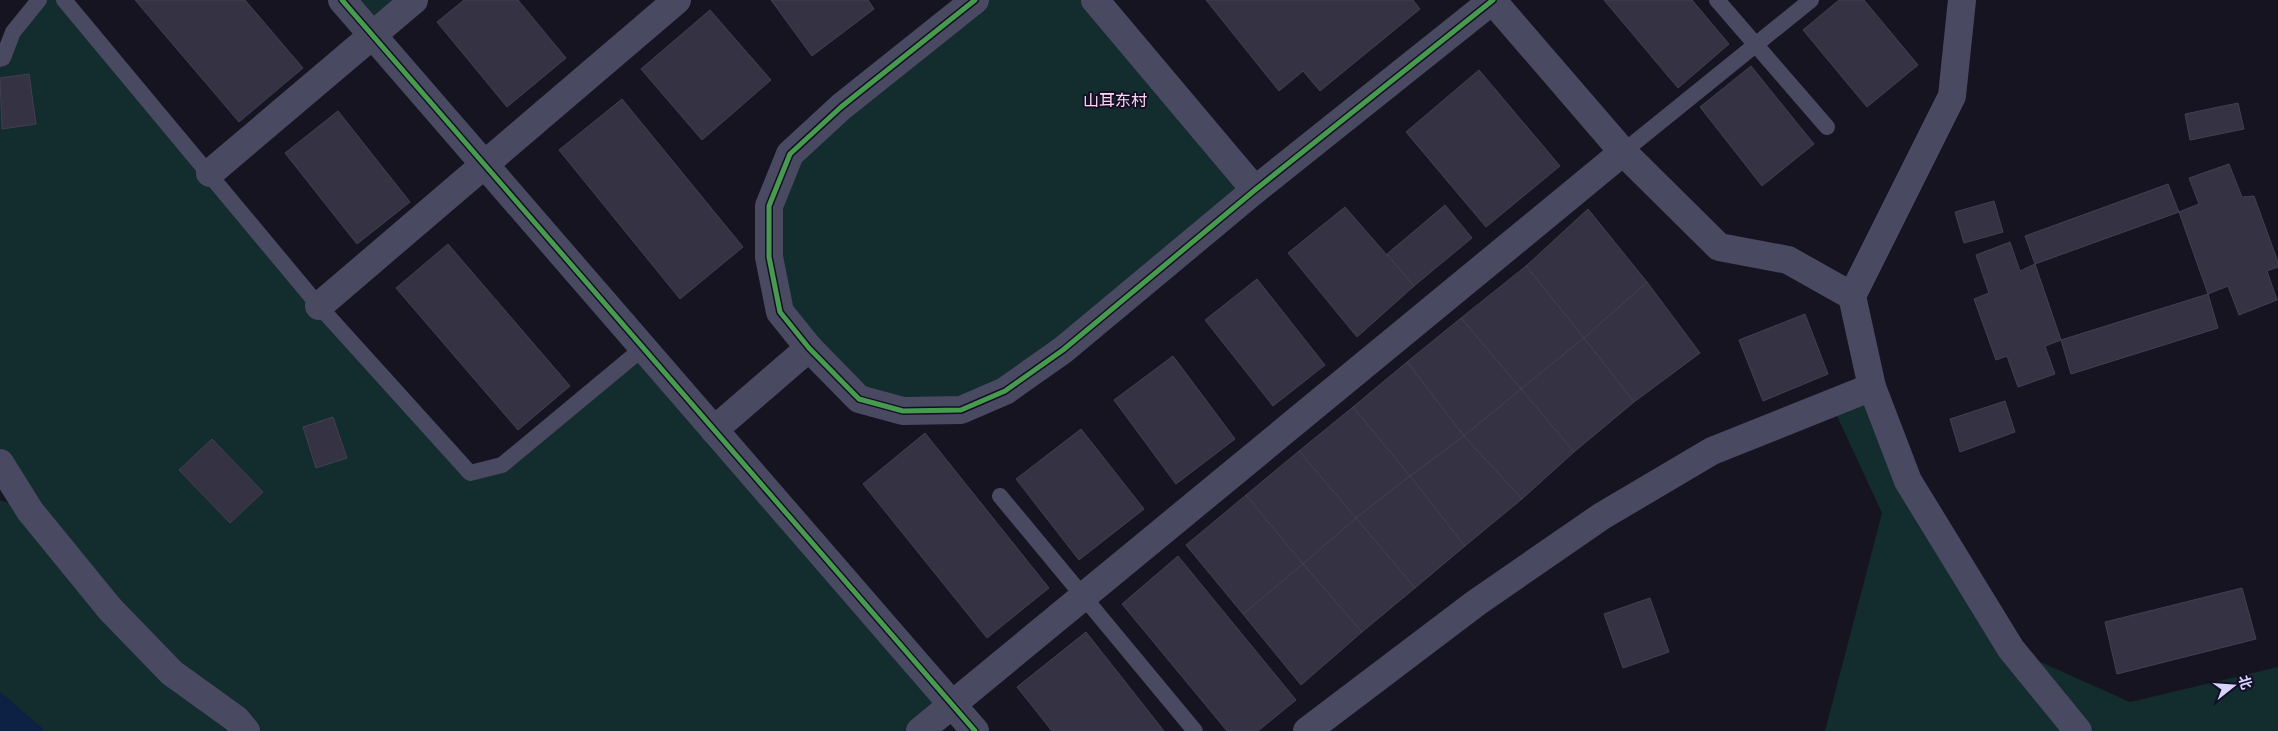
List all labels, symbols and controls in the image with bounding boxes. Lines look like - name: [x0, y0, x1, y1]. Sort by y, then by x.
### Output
- district label: 山耳东村: [1083, 90, 1147, 110]
- north arrow: [2208, 661, 2258, 711]
- text: 北: [2235, 673, 2256, 692]

